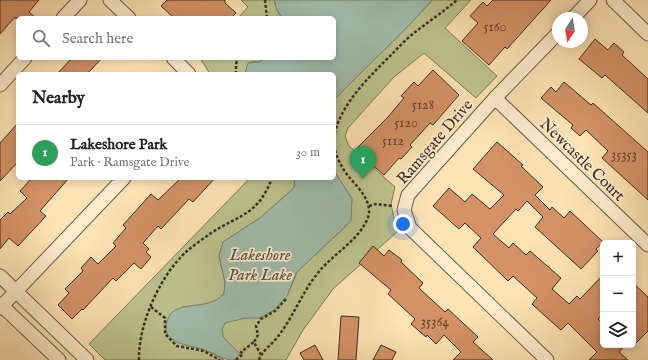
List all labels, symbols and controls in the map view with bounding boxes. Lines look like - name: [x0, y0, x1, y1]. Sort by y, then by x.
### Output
- north arrow: [552, 12, 588, 48]
- search box: [16, 16, 336, 60]
- house number: 5160: [483, 18, 507, 36]
- icon: search: [30, 27, 52, 49]
- text: Search here: [62, 29, 133, 48]
- text: Nearby: [32, 88, 85, 109]
- street label: Ramsgate Drive: [393, 96, 478, 189]
- house number: 5128: [412, 96, 434, 114]
- house number: 5120: [394, 114, 418, 132]
- street label: Newcastle Court: [535, 115, 629, 207]
- house number: 5112: [382, 132, 404, 150]
- text: Lakeshore Park: [70, 135, 167, 154]
- text: 1: [43, 144, 47, 161]
- text: 30 m: [296, 144, 320, 161]
- pin: 1: [350, 146, 376, 179]
- house number: 35353: [611, 146, 637, 164]
- text: Park · Ramsgate Drive: [70, 154, 190, 171]
- your location: [393, 214, 413, 234]
- map controls: [600, 240, 636, 348]
- button: +: [600, 240, 636, 276]
- water label: Lakeshore Park Lake: [228, 245, 292, 286]
- button: −: [600, 276, 636, 312]
- button: layers: [600, 312, 636, 348]
- house number: 35364: [421, 313, 449, 331]

